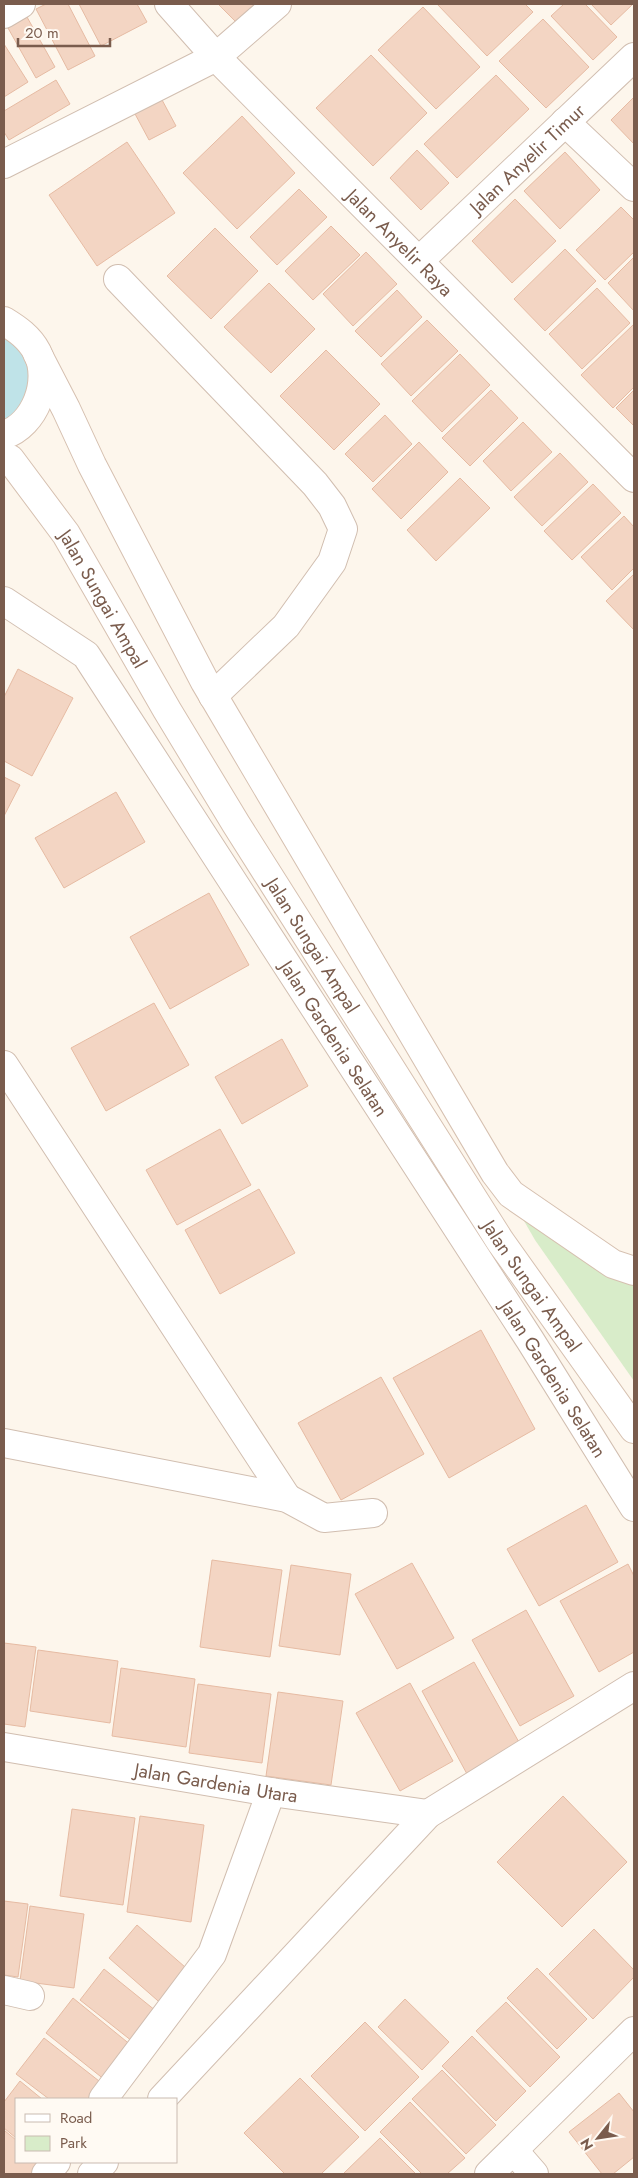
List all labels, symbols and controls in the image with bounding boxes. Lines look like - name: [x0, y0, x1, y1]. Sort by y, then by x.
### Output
- scale bar: [18, 15, 110, 47]
- text: 20 m: [25, 22, 59, 44]
- street label: Jalan Anyelir Timur: [462, 97, 591, 222]
- street label: Jalan Anyelir Raya: [338, 181, 459, 303]
- street label: Jalan Sungai Ampal: [51, 521, 153, 673]
- street label: Jalan Sungai Ampal: [258, 870, 365, 1019]
- street label: Jalan Gardenia Selatan: [272, 953, 395, 1122]
- street label: Jalan Sungai Ampal: [474, 1212, 588, 1357]
- street label: Jalan Gardenia Selatan: [492, 1293, 613, 1463]
- street label: Jalan Gardenia Utara: [129, 1756, 299, 1810]
- legend: [15, 2098, 178, 2163]
- text: Road: [60, 2107, 92, 2129]
- north arrow: [573, 2113, 623, 2163]
- text: Park: [60, 2132, 87, 2154]
- text: N: [575, 2135, 598, 2154]

